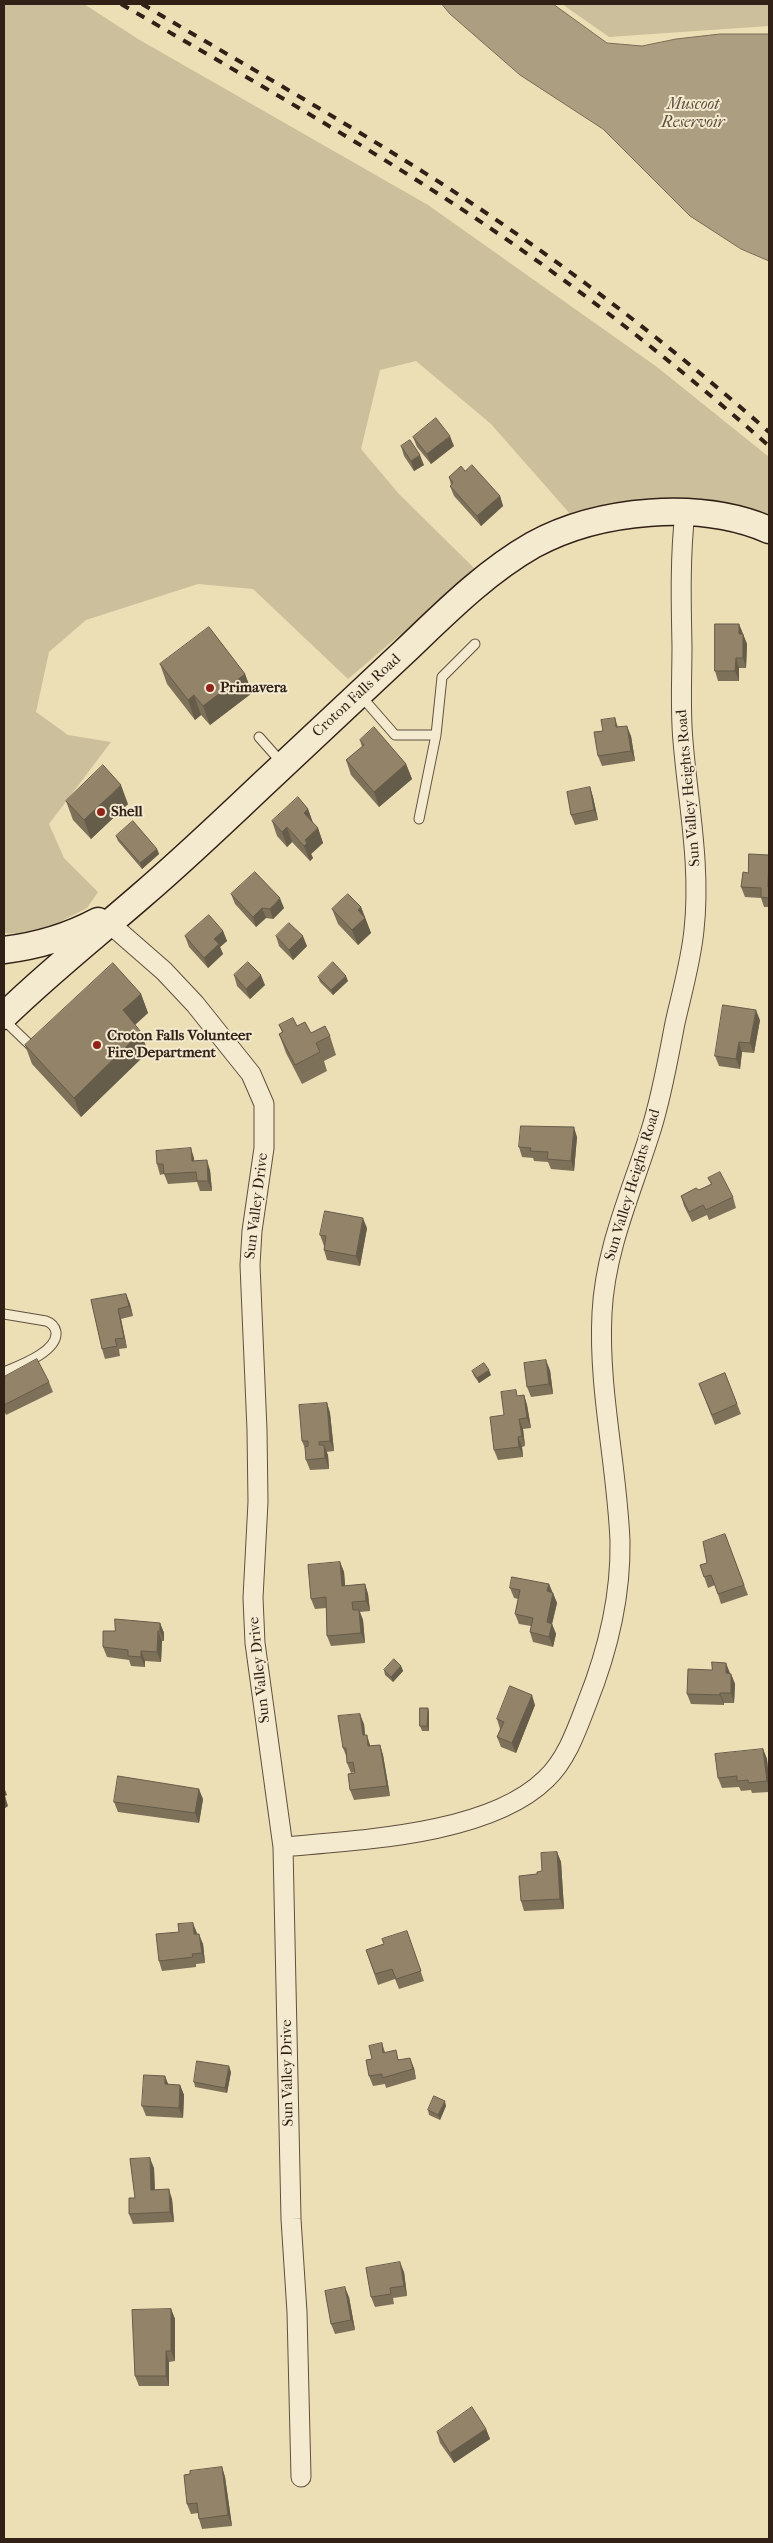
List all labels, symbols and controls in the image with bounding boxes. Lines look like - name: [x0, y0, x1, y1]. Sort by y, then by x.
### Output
- water label: Muscoot Reservoir: [661, 95, 725, 133]
- street label: Croton Falls Road: [309, 651, 405, 741]
- place label: Primavera: [220, 679, 287, 697]
- marker: Primavera: [204, 682, 216, 694]
- street label: Sun Valley Heights Road: [673, 709, 705, 867]
- place label: Shell: [111, 803, 143, 821]
- marker: Shell: [95, 806, 107, 818]
- place label: Croton Falls Volunteer Fire Department: [107, 1027, 252, 1062]
- marker: Croton Falls Volunteer Fire Department: [91, 1039, 103, 1051]
- street label: Sun Valley Heights Road: [601, 1107, 665, 1263]
- street label: Sun Valley Drive: [242, 1152, 272, 1260]
- street label: Sun Valley Drive: [245, 1616, 275, 1724]
- street label: Sun Valley Drive: [278, 2019, 298, 2127]

